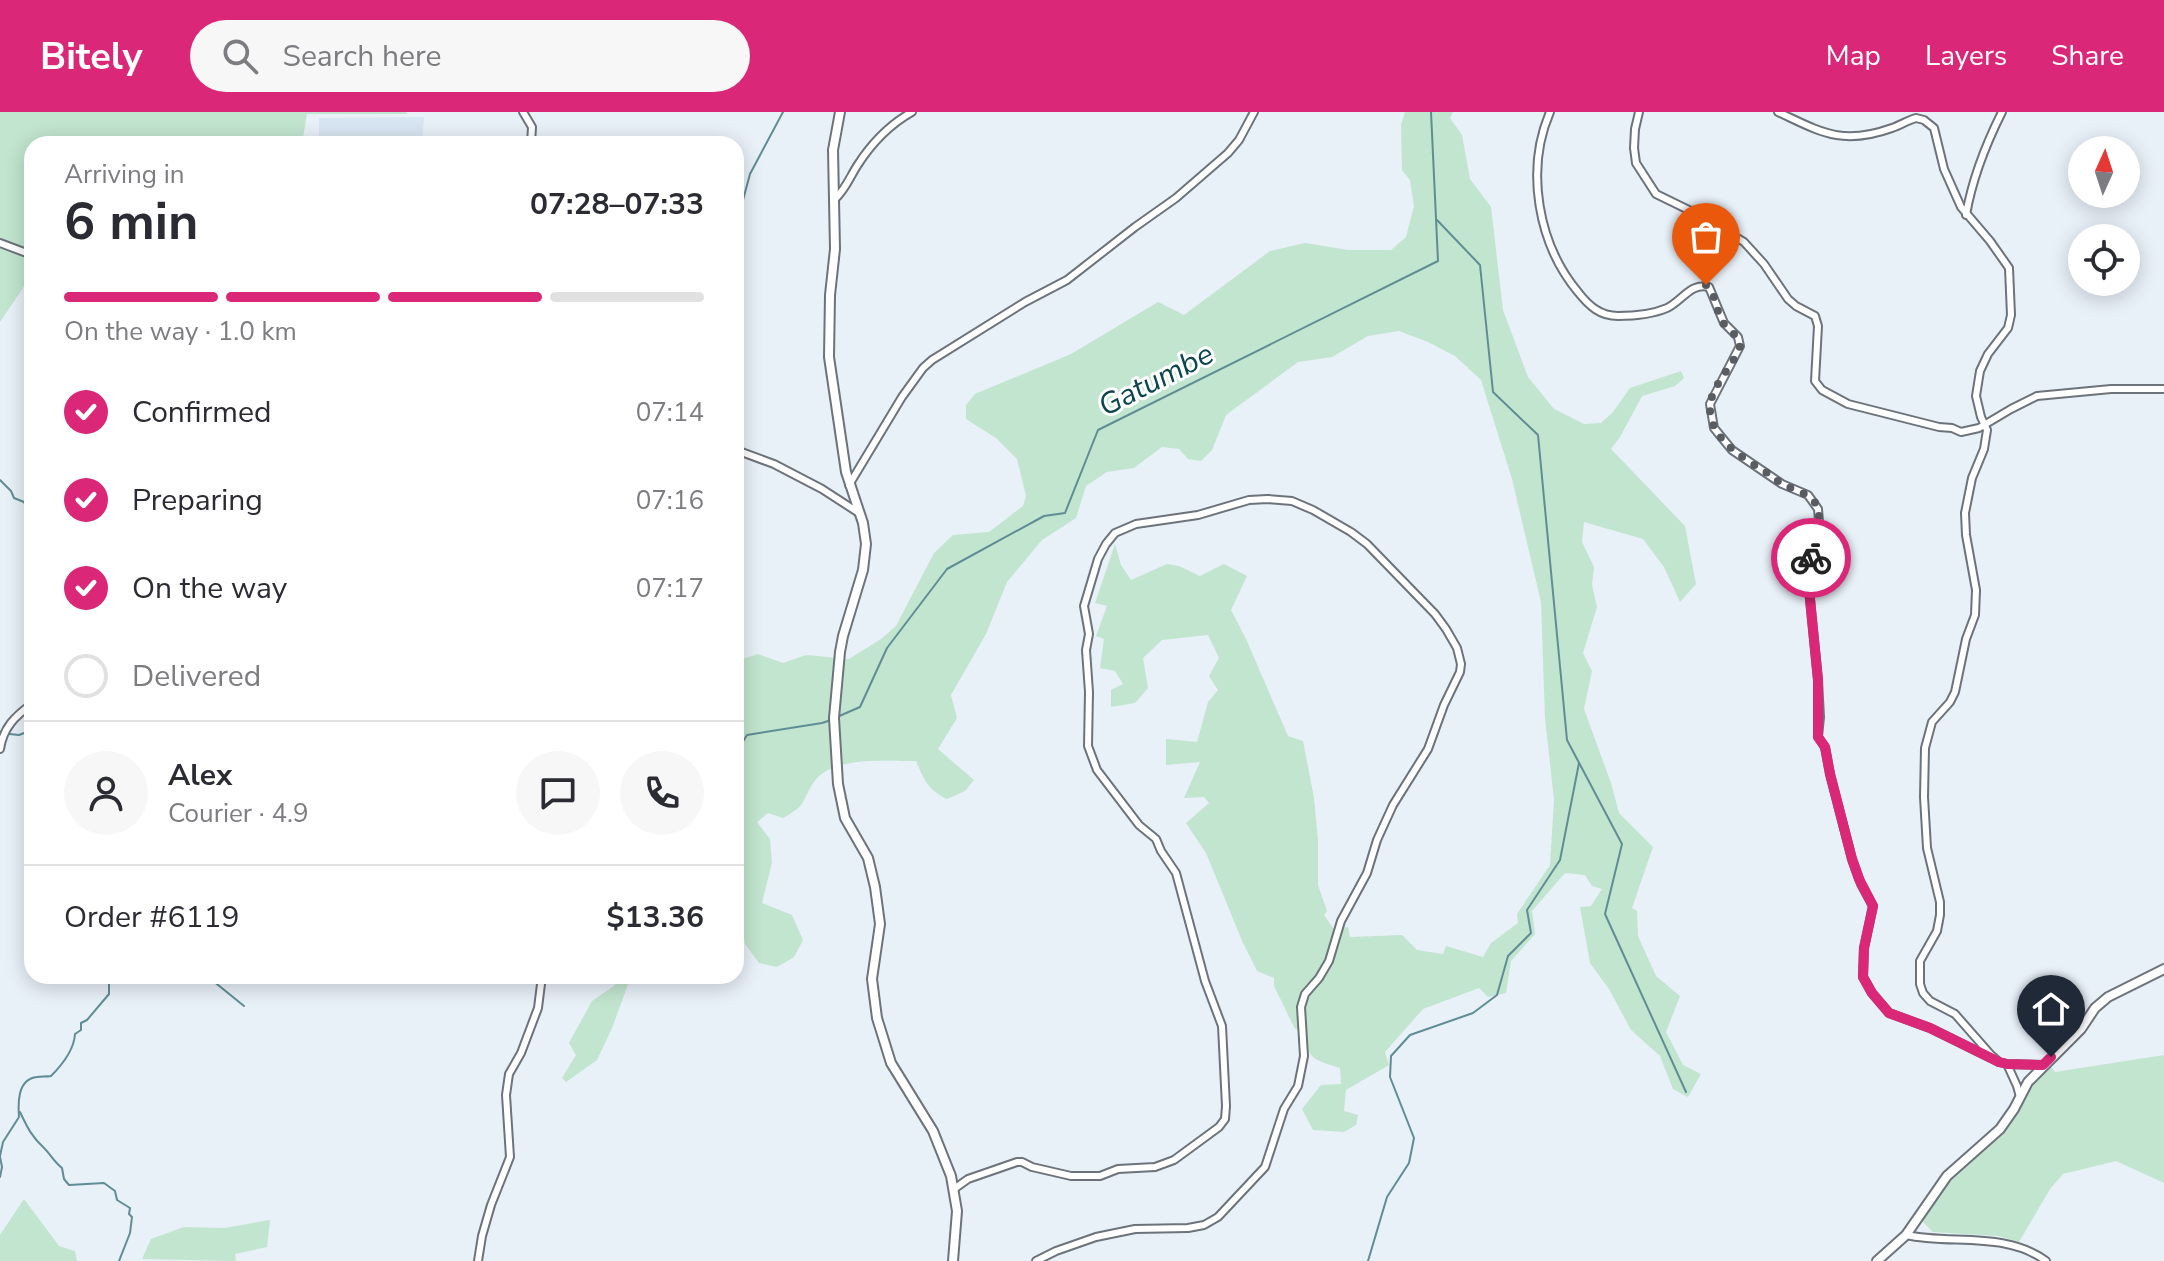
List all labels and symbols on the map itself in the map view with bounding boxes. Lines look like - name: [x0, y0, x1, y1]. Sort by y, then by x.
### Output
- north arrow: [2068, 136, 2140, 208]
- pin: [1672, 203, 1740, 285]
- water label: Gatumbe: [1091, 334, 1221, 426]
- courier: [1771, 518, 1851, 598]
- pin: [2017, 975, 2085, 1057]

